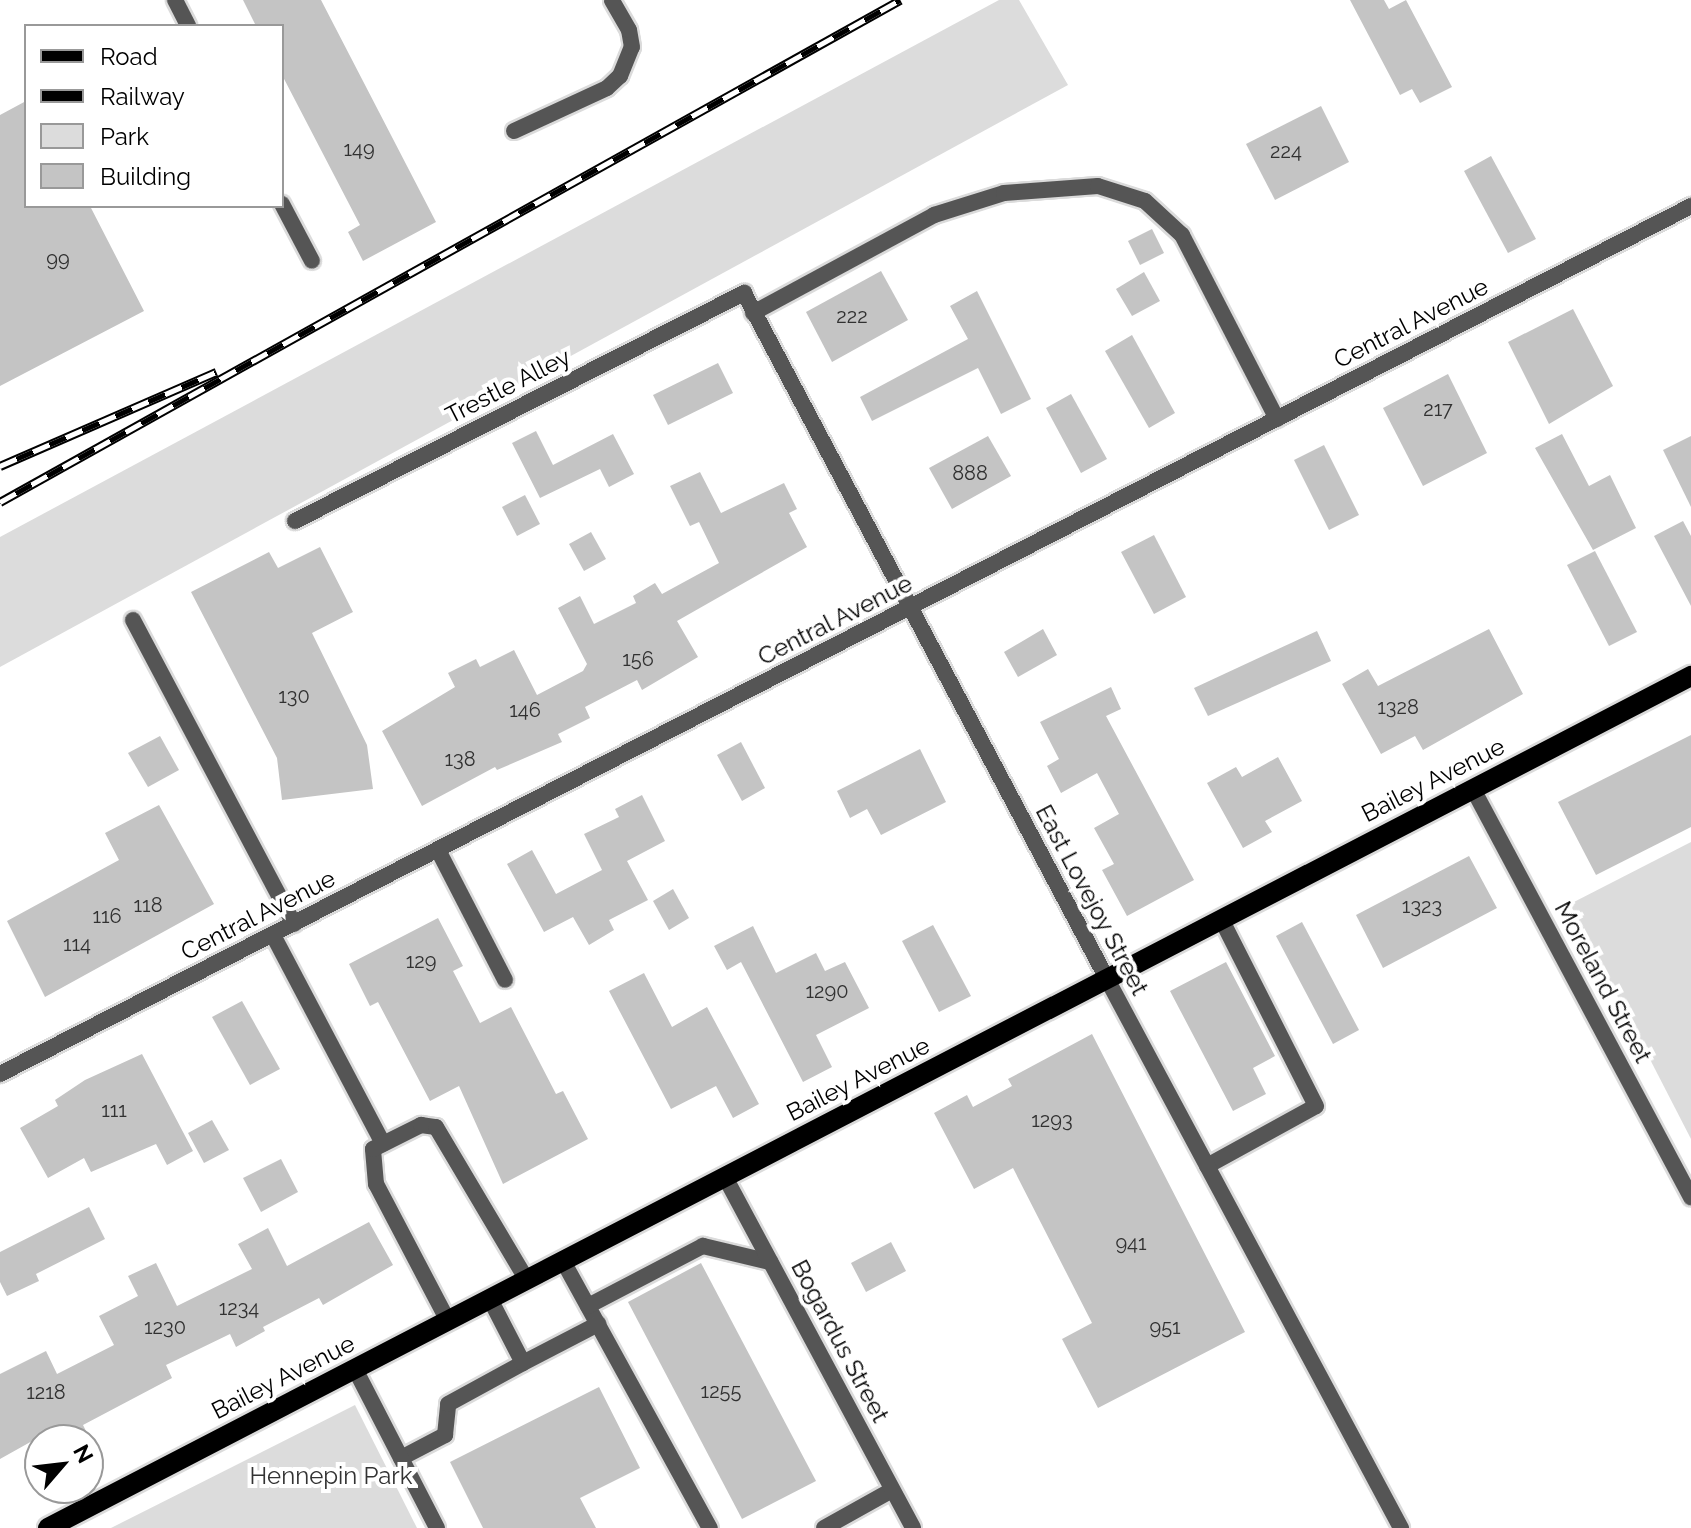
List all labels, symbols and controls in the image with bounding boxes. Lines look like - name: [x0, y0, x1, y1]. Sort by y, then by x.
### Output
- legend: [24, 24, 284, 208]
- text: Road: [100, 42, 158, 71]
- text: Railway: [100, 82, 185, 111]
- text: Park: [100, 122, 149, 151]
- house number: 149: [343, 137, 375, 161]
- house number: 224: [1270, 139, 1302, 163]
- text: Building: [100, 162, 191, 191]
- house number: 99: [46, 247, 70, 271]
- street label: Central Avenue: [1328, 271, 1494, 375]
- house number: 222: [836, 304, 868, 328]
- street label: Trestle Alley: [440, 342, 576, 430]
- house number: 217: [1423, 397, 1453, 421]
- house number: 888: [952, 461, 988, 485]
- street label: Central Avenue: [752, 568, 918, 672]
- house number: 156: [622, 647, 654, 671]
- house number: 130: [278, 684, 310, 708]
- house number: 1328: [1377, 695, 1419, 719]
- house number: 146: [509, 698, 541, 722]
- street label: Bailey Avenue: [1356, 731, 1510, 829]
- house number: 138: [444, 747, 476, 771]
- street label: East Lovejoy Street: [1029, 800, 1155, 1000]
- street label: Central Avenue: [175, 863, 341, 967]
- house number: 118: [134, 893, 162, 917]
- house number: 1323: [1402, 894, 1442, 918]
- street label: Moreland Street: [1548, 896, 1658, 1068]
- house number: 116: [92, 904, 122, 928]
- house number: 114: [63, 932, 91, 956]
- house number: 129: [406, 949, 436, 973]
- house number: 1290: [806, 979, 848, 1003]
- street label: Bailey Avenue: [781, 1030, 935, 1128]
- house number: 111: [101, 1098, 127, 1122]
- house number: 1293: [1031, 1108, 1073, 1132]
- house number: 941: [1115, 1231, 1147, 1255]
- street label: Bogardus Street: [785, 1255, 895, 1427]
- house number: 1234: [219, 1296, 259, 1320]
- house number: 1230: [144, 1315, 186, 1339]
- house number: 951: [1149, 1315, 1181, 1339]
- street label: Bailey Avenue: [206, 1328, 360, 1426]
- house number: 1255: [701, 1379, 741, 1403]
- house number: 1218: [26, 1380, 66, 1404]
- north arrow: [24, 1424, 104, 1504]
- text: N: [68, 1440, 99, 1467]
- park label: Hennepin Park: [250, 1462, 412, 1490]

